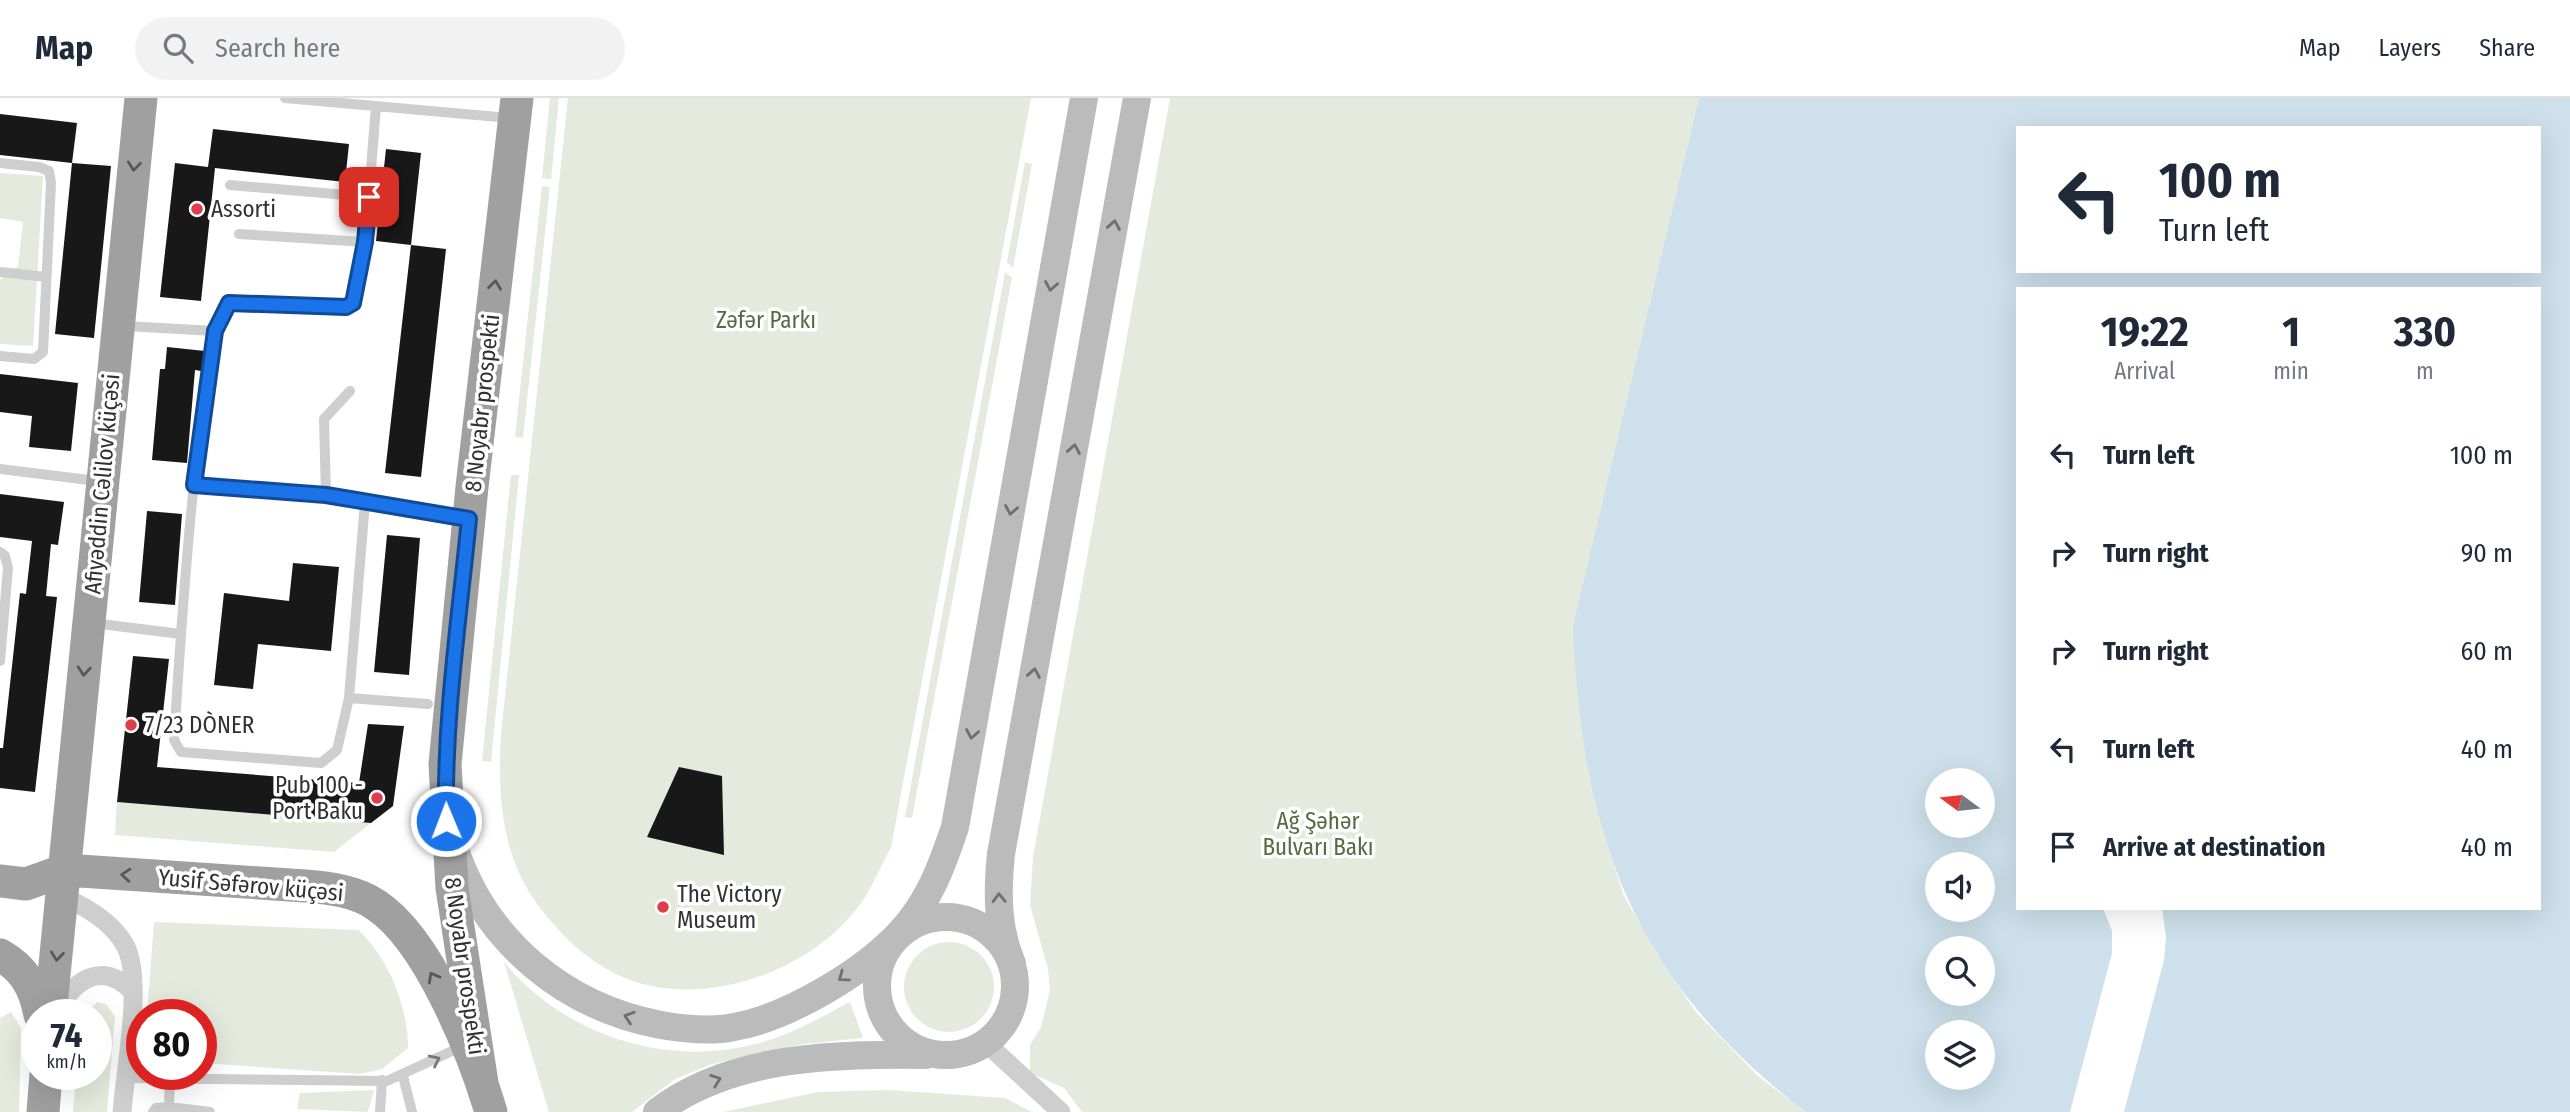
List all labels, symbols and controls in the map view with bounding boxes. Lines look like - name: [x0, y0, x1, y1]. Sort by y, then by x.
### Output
- search box: [135, 17, 625, 80]
- text: Map: [35, 28, 93, 68]
- icon: search: [159, 29, 197, 67]
- text: Search here: [215, 33, 340, 64]
- text: Map: [2299, 34, 2341, 62]
- text: Layers: [2379, 34, 2441, 62]
- text: Share: [2479, 34, 2535, 62]
- text: 100 m: [2159, 151, 2281, 210]
- icon: left: [2044, 154, 2135, 245]
- one-way arrow: [127, 160, 142, 172]
- pin: [339, 167, 399, 227]
- icon: arrive: [350, 178, 388, 216]
- place label: Assorti: [211, 195, 276, 223]
- marker: Assorti: [189, 201, 205, 217]
- text: Turn left: [2159, 211, 2269, 249]
- one-way arrow: [1106, 219, 1121, 231]
- one-way arrow: [488, 279, 503, 291]
- one-way arrow: [1044, 280, 1059, 292]
- park label: Zəfər Parkı: [716, 306, 816, 334]
- text: 19:22: [2101, 307, 2189, 357]
- text: 1: [2282, 307, 2300, 357]
- text: 330: [2394, 307, 2456, 357]
- street label: 8 Noyabr prospekti: [459, 313, 505, 493]
- text: Arrival: [2114, 357, 2175, 385]
- text: min: [2273, 357, 2309, 385]
- text: m: [2416, 357, 2434, 385]
- street label: Afiyəddin Cəlilov küçəsi: [78, 373, 126, 595]
- icon: left: [2044, 436, 2082, 474]
- text: Turn left: [2103, 440, 2195, 471]
- text: 100 m: [2450, 440, 2513, 471]
- one-way arrow: [1066, 443, 1081, 455]
- one-way arrow: [1004, 504, 1019, 516]
- icon: right: [2044, 534, 2082, 572]
- text: Turn right: [2103, 538, 2209, 569]
- text: 90 m: [2461, 538, 2513, 569]
- icon: right: [2044, 632, 2082, 670]
- text: Turn right: [2103, 636, 2209, 667]
- text: 60 m: [2460, 636, 2513, 667]
- one-way arrow: [77, 666, 92, 677]
- one-way arrow: [1026, 667, 1041, 679]
- place label: 7/23 DÒNER: [145, 711, 255, 739]
- marker: 7/23 DÒNER: [123, 717, 139, 733]
- one-way arrow: [965, 728, 980, 740]
- icon: left: [2044, 730, 2082, 768]
- text: Turn left: [2103, 734, 2195, 765]
- text: 40 m: [2461, 734, 2513, 765]
- north arrow: [1925, 768, 1995, 838]
- map controls: [1925, 768, 1995, 1090]
- place label: Pub 100 - Port Baku: [272, 771, 363, 825]
- position arrow: [409, 784, 483, 858]
- marker: Pub 100 - Port Baku: [369, 790, 385, 806]
- park label: Ağ Şəhər Bulvarı Bakı: [1262, 807, 1374, 861]
- icon: arrive: [2044, 828, 2082, 866]
- text: Arrive at destination: [2103, 832, 2326, 863]
- text: 40 m: [2461, 832, 2513, 863]
- button: sound: [1925, 852, 1995, 922]
- street label: Yusif Səfərov küçəsi: [157, 863, 345, 907]
- one-way arrow: [121, 867, 132, 882]
- street label: 8 Noyabr prospekti: [439, 875, 491, 1057]
- place label: The Victory Museum: [677, 880, 782, 934]
- one-way arrow: [991, 892, 1006, 903]
- marker: The Victory Museum: [655, 899, 671, 915]
- button: search: [1925, 936, 1995, 1006]
- one-way arrow: [49, 950, 64, 961]
- one-way arrow: [838, 969, 851, 981]
- one-way arrow: [428, 971, 441, 984]
- speed limit sign: 80: [126, 999, 217, 1090]
- one-way arrow: [623, 1011, 636, 1025]
- text: 74: [51, 1014, 82, 1056]
- button: layers: [1925, 1020, 1995, 1090]
- text: km/h: [46, 1051, 87, 1073]
- one-way arrow: [428, 1055, 440, 1069]
- one-way arrow: [710, 1074, 722, 1088]

